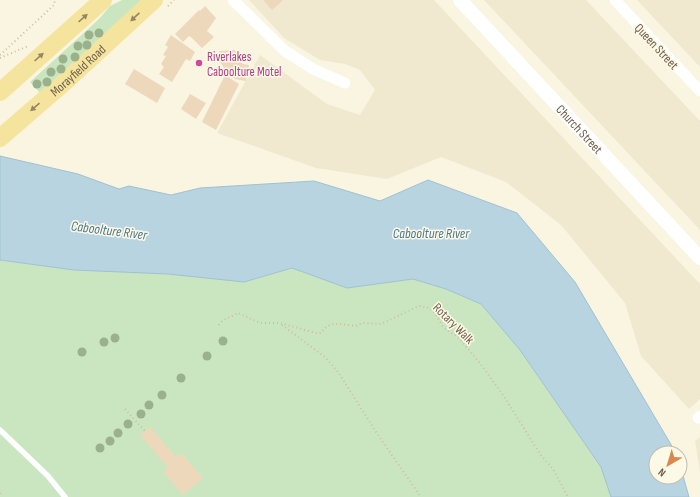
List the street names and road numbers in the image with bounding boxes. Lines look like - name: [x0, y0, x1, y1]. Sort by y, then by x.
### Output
- street label: Queen Street: [631, 20, 682, 73]
- street label: Morayfield Road: [47, 42, 109, 100]
- street label: Church Street: [552, 102, 606, 157]
- street label: Rotary Walk: [429, 300, 477, 348]

